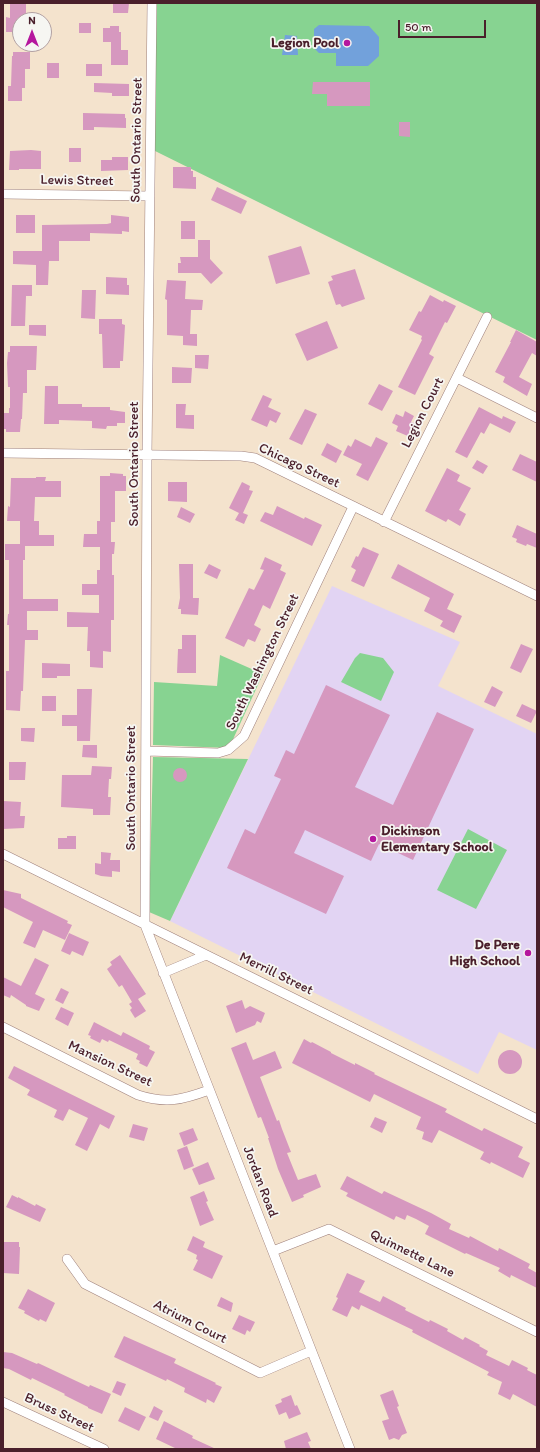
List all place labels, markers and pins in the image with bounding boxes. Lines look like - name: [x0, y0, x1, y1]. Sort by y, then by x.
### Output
- place label: Legion Pool: [271, 35, 339, 51]
- marker: Legion Pool: [342, 38, 352, 48]
- place label: Dickinson Elementary School: [381, 823, 493, 856]
- marker: Dickinson Elementary School: [368, 834, 378, 844]
- place label: De Pere High School: [449, 937, 520, 970]
- marker: De Pere High School: [523, 948, 533, 958]

